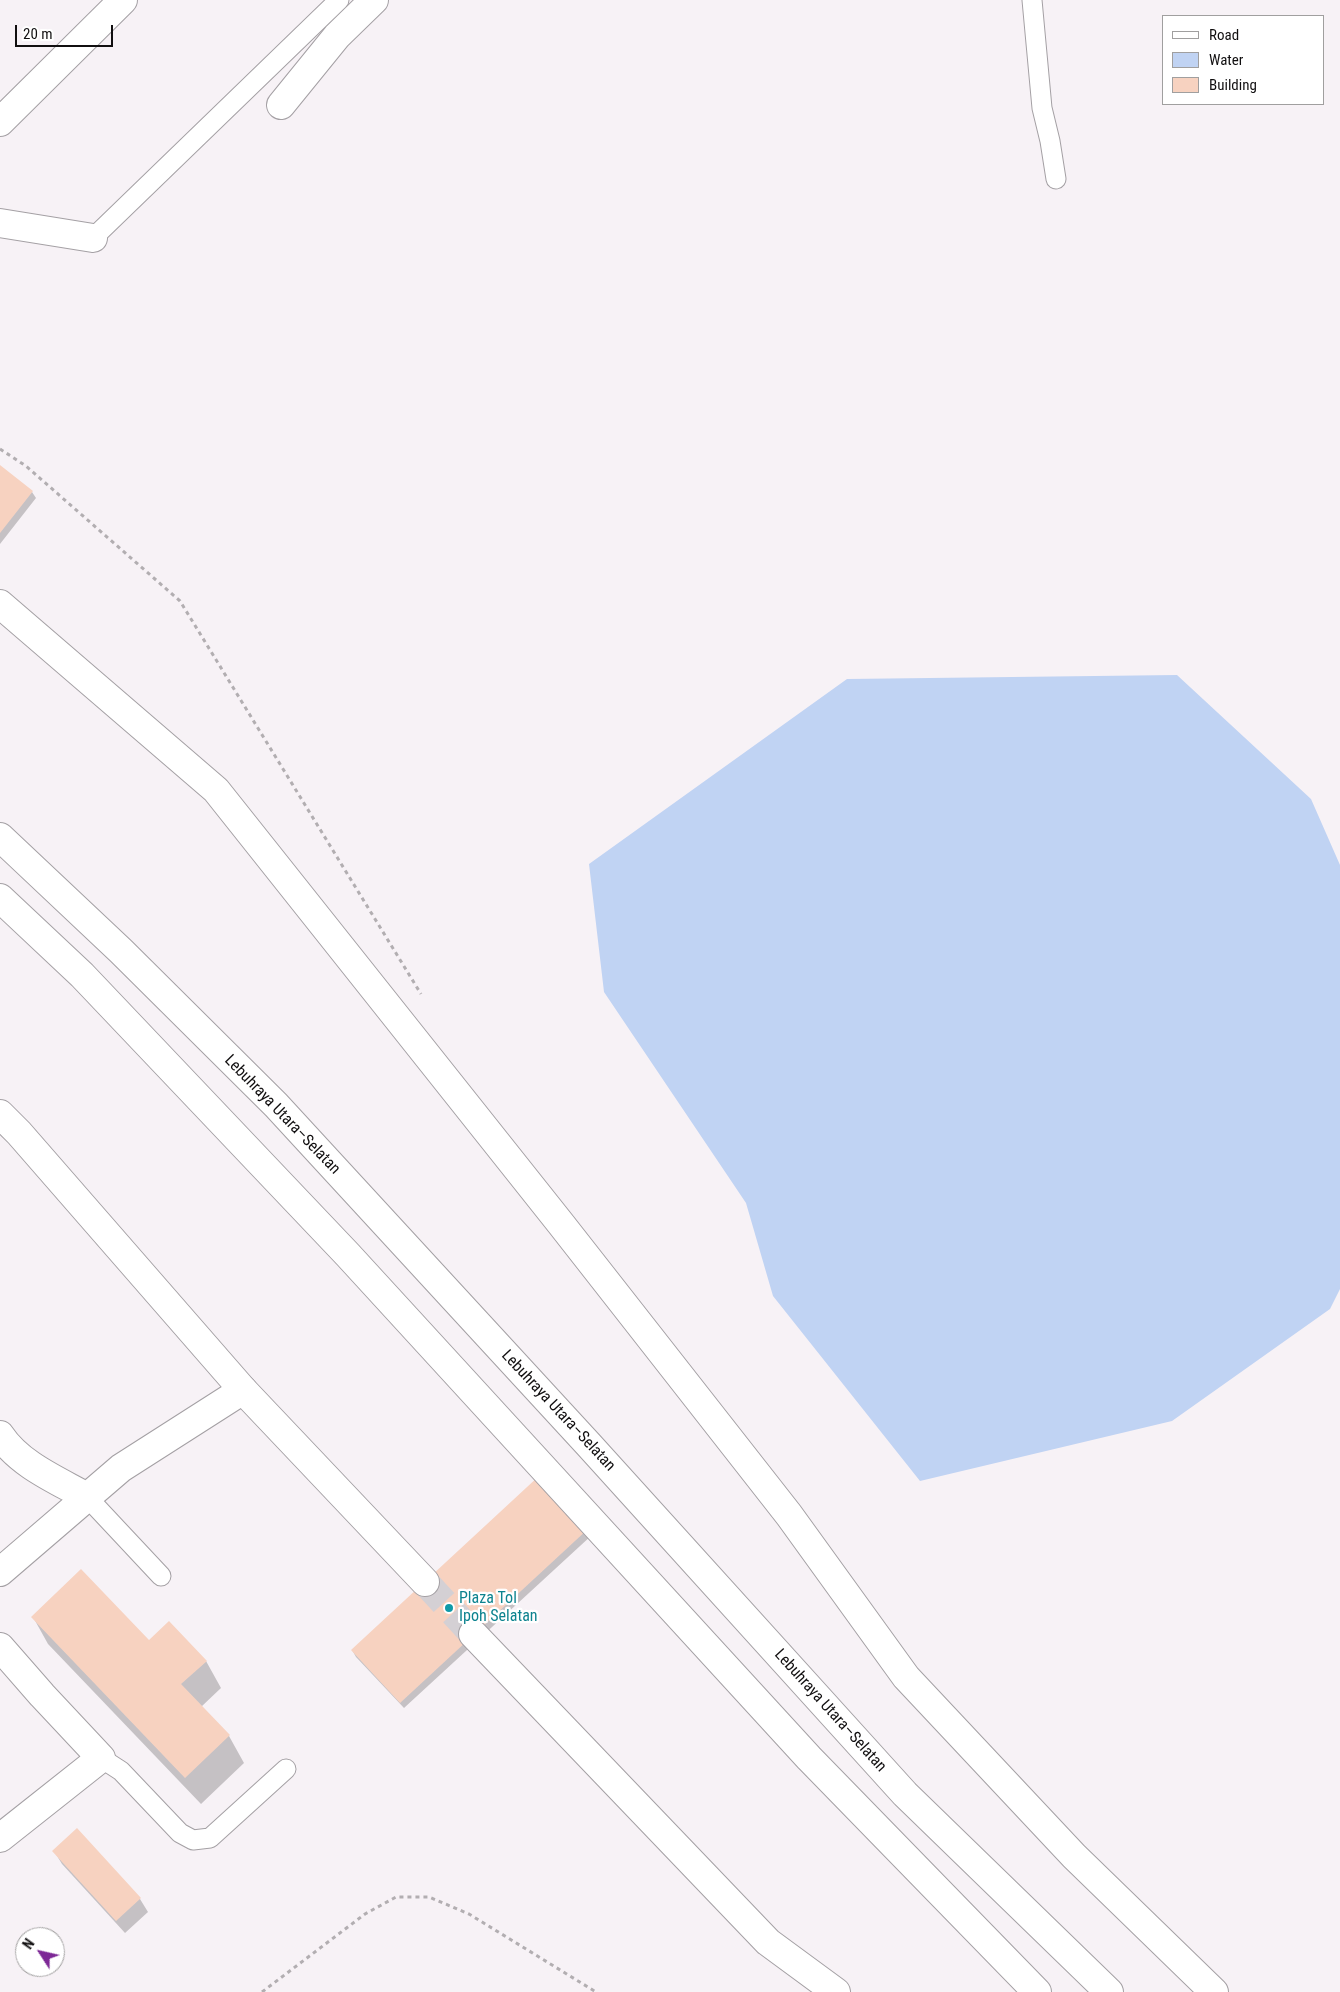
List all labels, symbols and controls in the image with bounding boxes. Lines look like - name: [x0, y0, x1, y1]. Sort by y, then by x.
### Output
- scale bar: [18, 15, 115, 47]
- legend: [1162, 15, 1325, 105]
- text: 20 m: [23, 25, 53, 43]
- text: Road: [1209, 26, 1239, 44]
- text: Water: [1209, 51, 1243, 69]
- text: Building: [1209, 76, 1257, 94]
- street label: Lebuhraya Utara–Selatan: [220, 1051, 344, 1179]
- street label: Lebuhraya Utara–Selatan: [497, 1346, 619, 1476]
- place label: Plaza Tol Ipoh Selatan: [459, 1589, 538, 1627]
- marker: Plaza Tol Ipoh Selatan: [443, 1602, 455, 1614]
- street label: Lebuhraya Utara–Selatan: [770, 1646, 890, 1776]
- north arrow: [15, 1927, 65, 1977]
- text: N: [20, 1936, 38, 1952]

